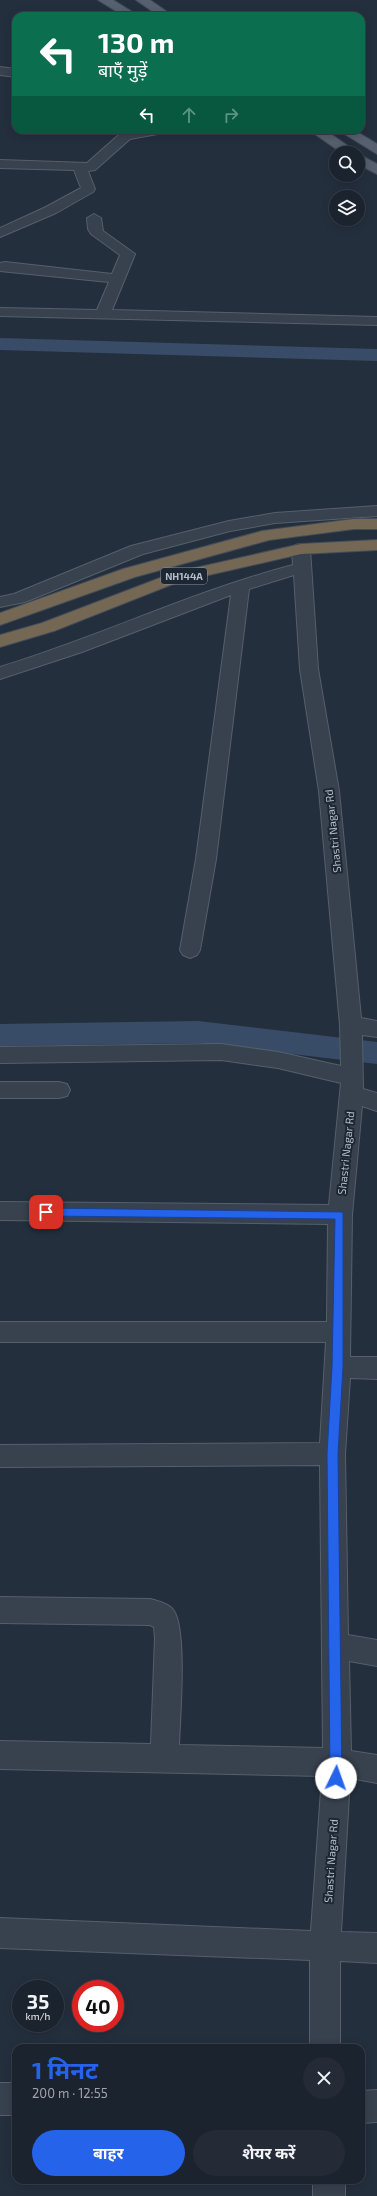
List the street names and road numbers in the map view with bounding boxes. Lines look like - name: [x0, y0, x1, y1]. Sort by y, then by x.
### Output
- road number: NH144A: [161, 568, 207, 584]
- street label: Shastri Nagar Rd: [322, 789, 343, 873]
- street label: Shastri Nagar Rd: [335, 1111, 356, 1195]
- street label: Shastri Nagar Rd: [321, 1819, 340, 1903]

